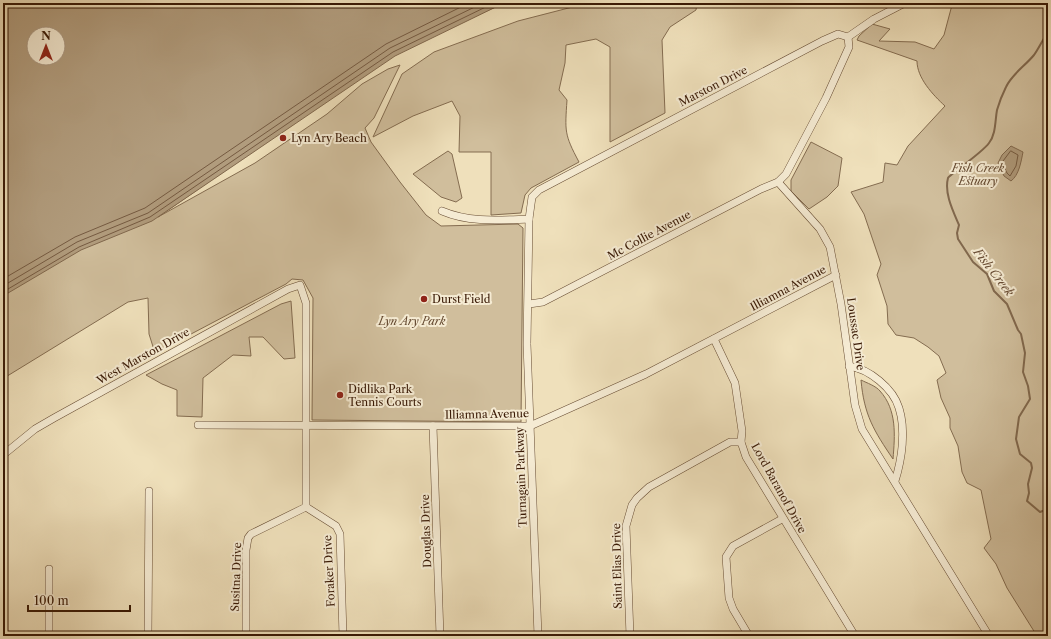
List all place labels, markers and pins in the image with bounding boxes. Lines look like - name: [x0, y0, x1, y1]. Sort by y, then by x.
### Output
- place label: Lyn Ary Beach: [291, 131, 367, 145]
- marker: Lyn Ary Beach: [278, 133, 288, 143]
- place label: Durst Field: [432, 292, 491, 306]
- marker: Durst Field: [419, 294, 429, 304]
- place label: Didlika Park Tennis Courts: [348, 382, 422, 409]
- marker: Didlika Park Tennis Courts: [335, 390, 345, 400]

